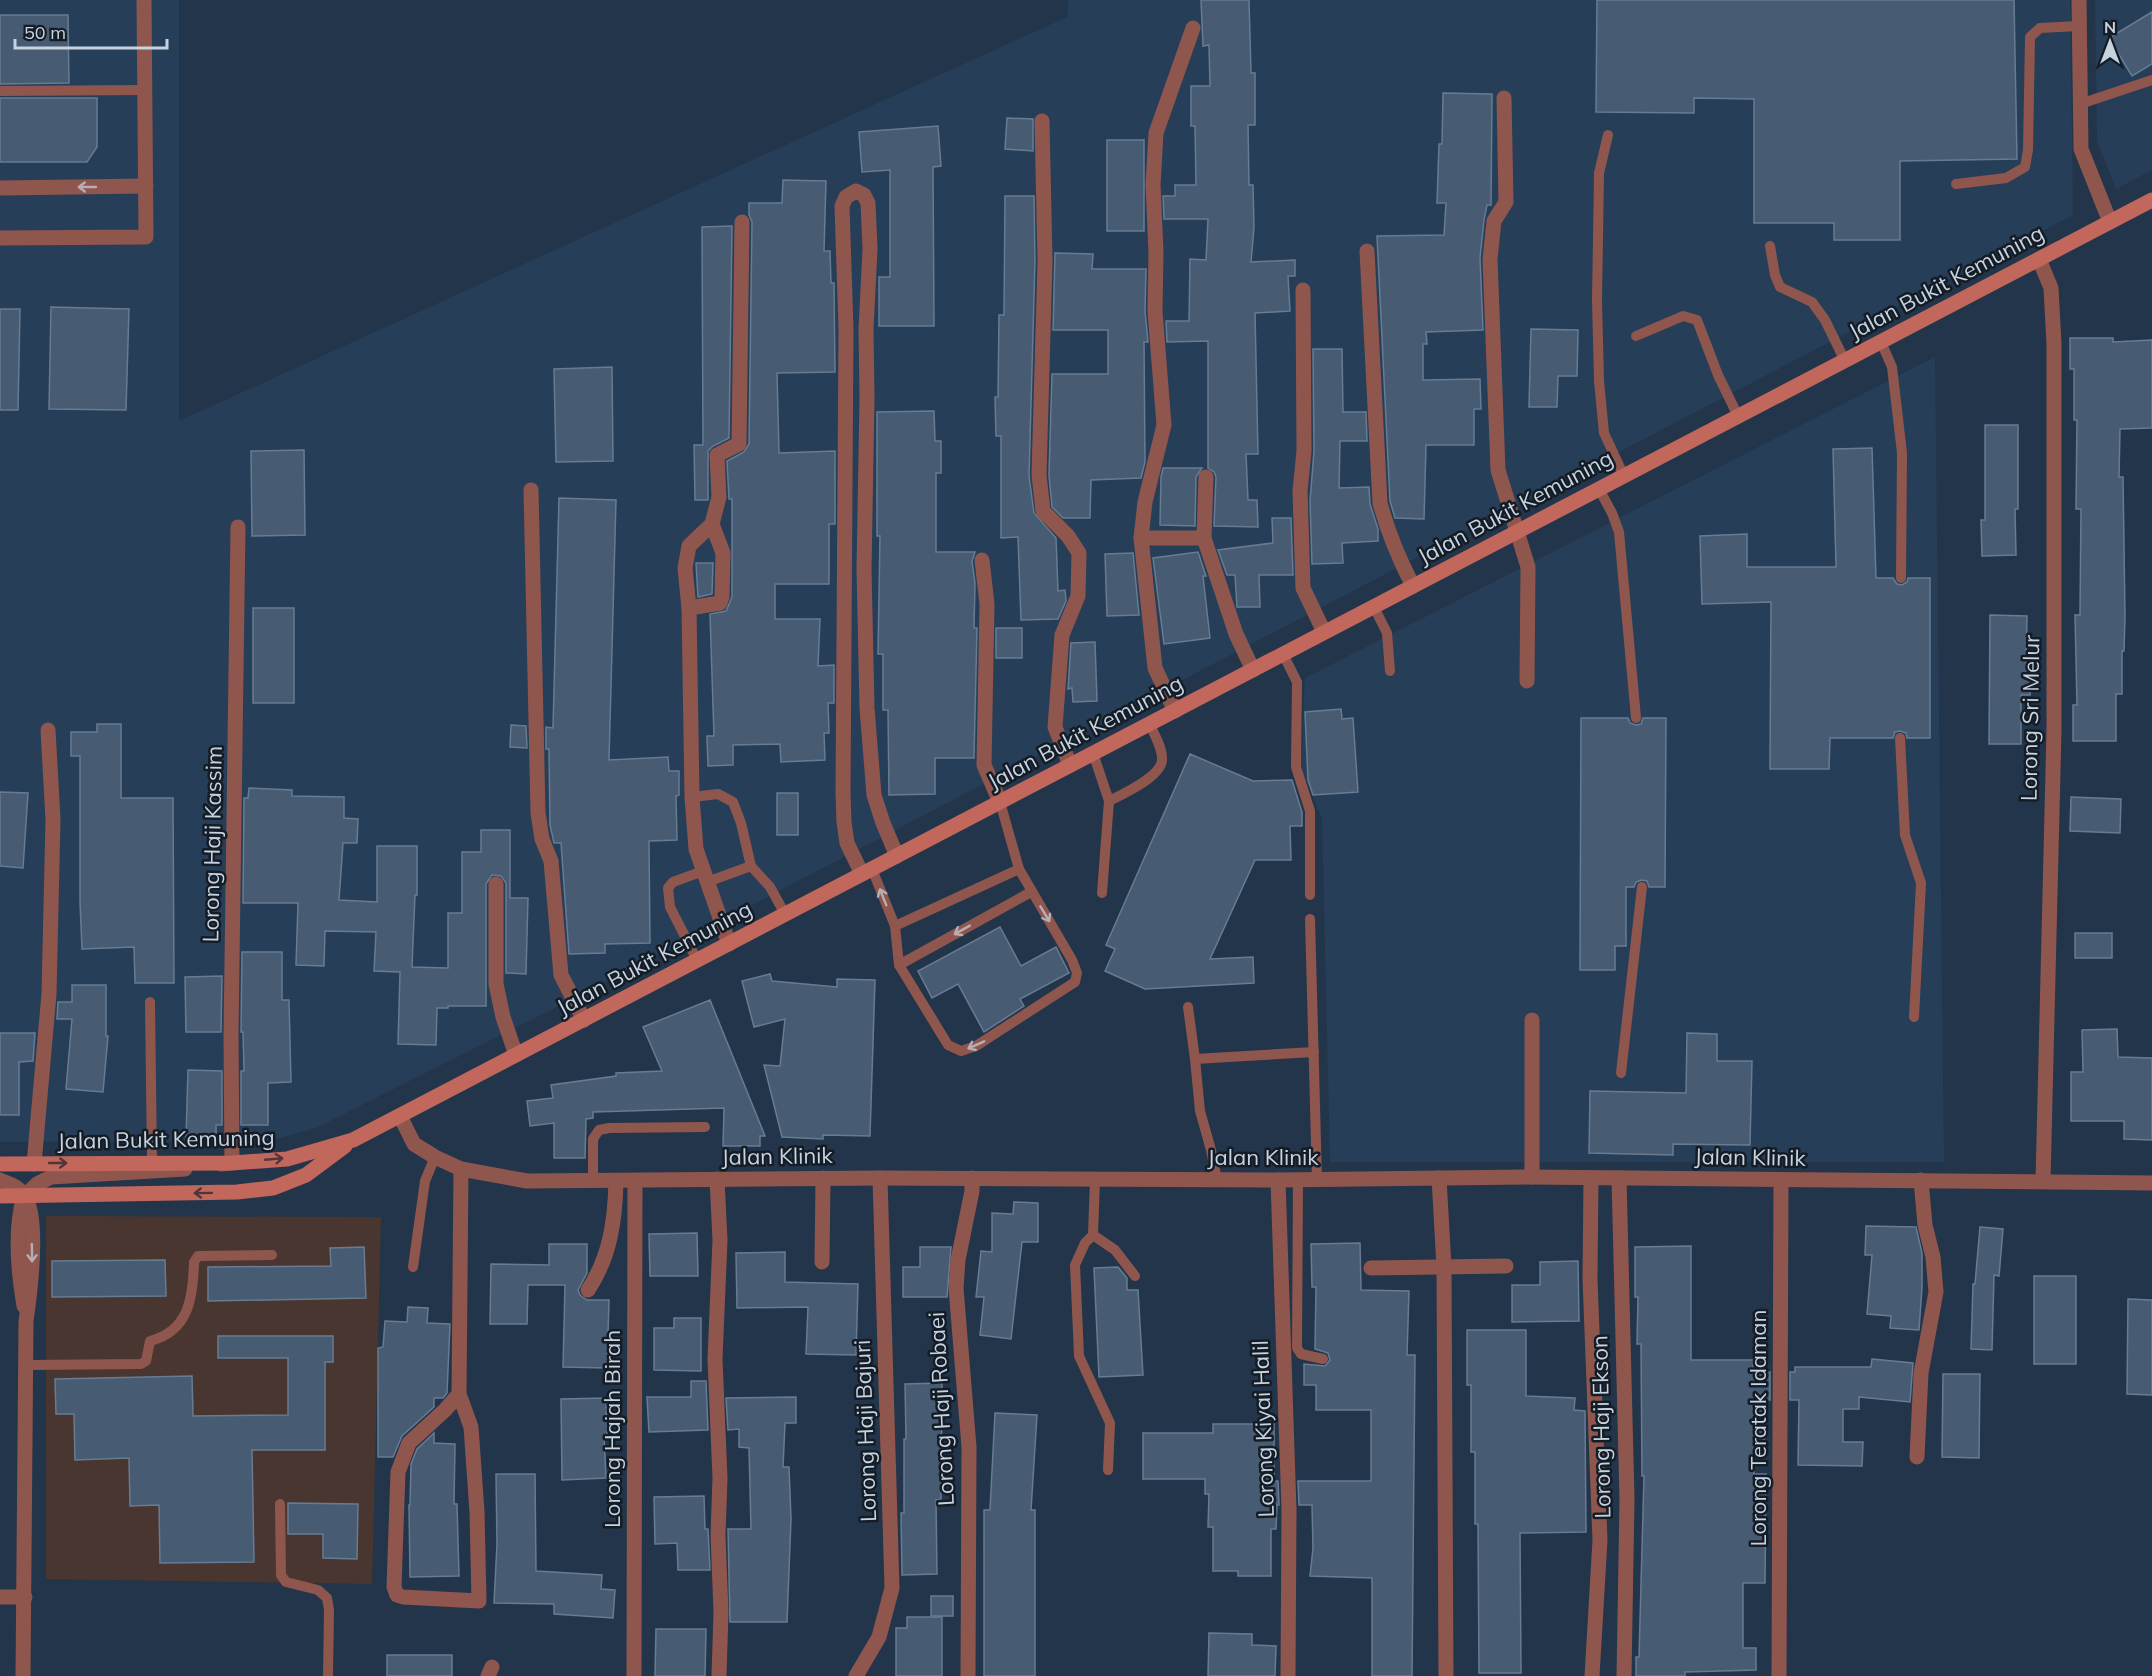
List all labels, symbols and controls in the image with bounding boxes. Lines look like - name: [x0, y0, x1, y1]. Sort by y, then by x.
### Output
- scale bar: [15, 12, 166, 50]
- north arrow: [2080, 12, 2140, 72]
- text: N: [2104, 17, 2116, 37]
- text: 50 m: [24, 21, 66, 44]
- one-way arrow: [78, 181, 98, 193]
- street label: Jalan Bukit Kemuning: [1844, 219, 2048, 345]
- street label: Jalan Bukit Kemuning: [1413, 444, 1617, 570]
- street label: Lorong Sri Melur: [2015, 635, 2045, 801]
- street label: Jalan Bukit Kemuning: [983, 669, 1187, 795]
- street label: Lorong Haji Kassim: [196, 745, 228, 943]
- one-way arrow: [877, 888, 888, 906]
- street label: Jalan Bukit Kemuning: [552, 895, 756, 1021]
- one-way arrow: [1039, 905, 1051, 922]
- one-way arrow: [953, 925, 971, 936]
- one-way arrow: [967, 1040, 985, 1051]
- street label: Jalan Bukit Kemuning: [57, 1123, 275, 1155]
- street label: Jalan Klinik: [721, 1141, 834, 1171]
- street label: Jalan Klinik: [1694, 1142, 1807, 1172]
- street label: Jalan Klinik: [1207, 1143, 1319, 1171]
- one-way arrow: [264, 1154, 284, 1165]
- one-way arrow: [48, 1157, 68, 1169]
- one-way arrow: [194, 1187, 214, 1199]
- one-way arrow: [26, 1243, 37, 1263]
- street label: Lorong Teratak Idaman: [1744, 1310, 1772, 1546]
- street label: Lorong Haji Robaei: [922, 1311, 960, 1507]
- street label: Lorong Hajah Birah: [598, 1330, 626, 1528]
- street label: Lorong Haji Ekson: [1585, 1335, 1617, 1519]
- street label: Lorong Haji Bajuri: [848, 1339, 882, 1523]
- street label: Lorong Kiyai Halil: [1246, 1340, 1280, 1518]

